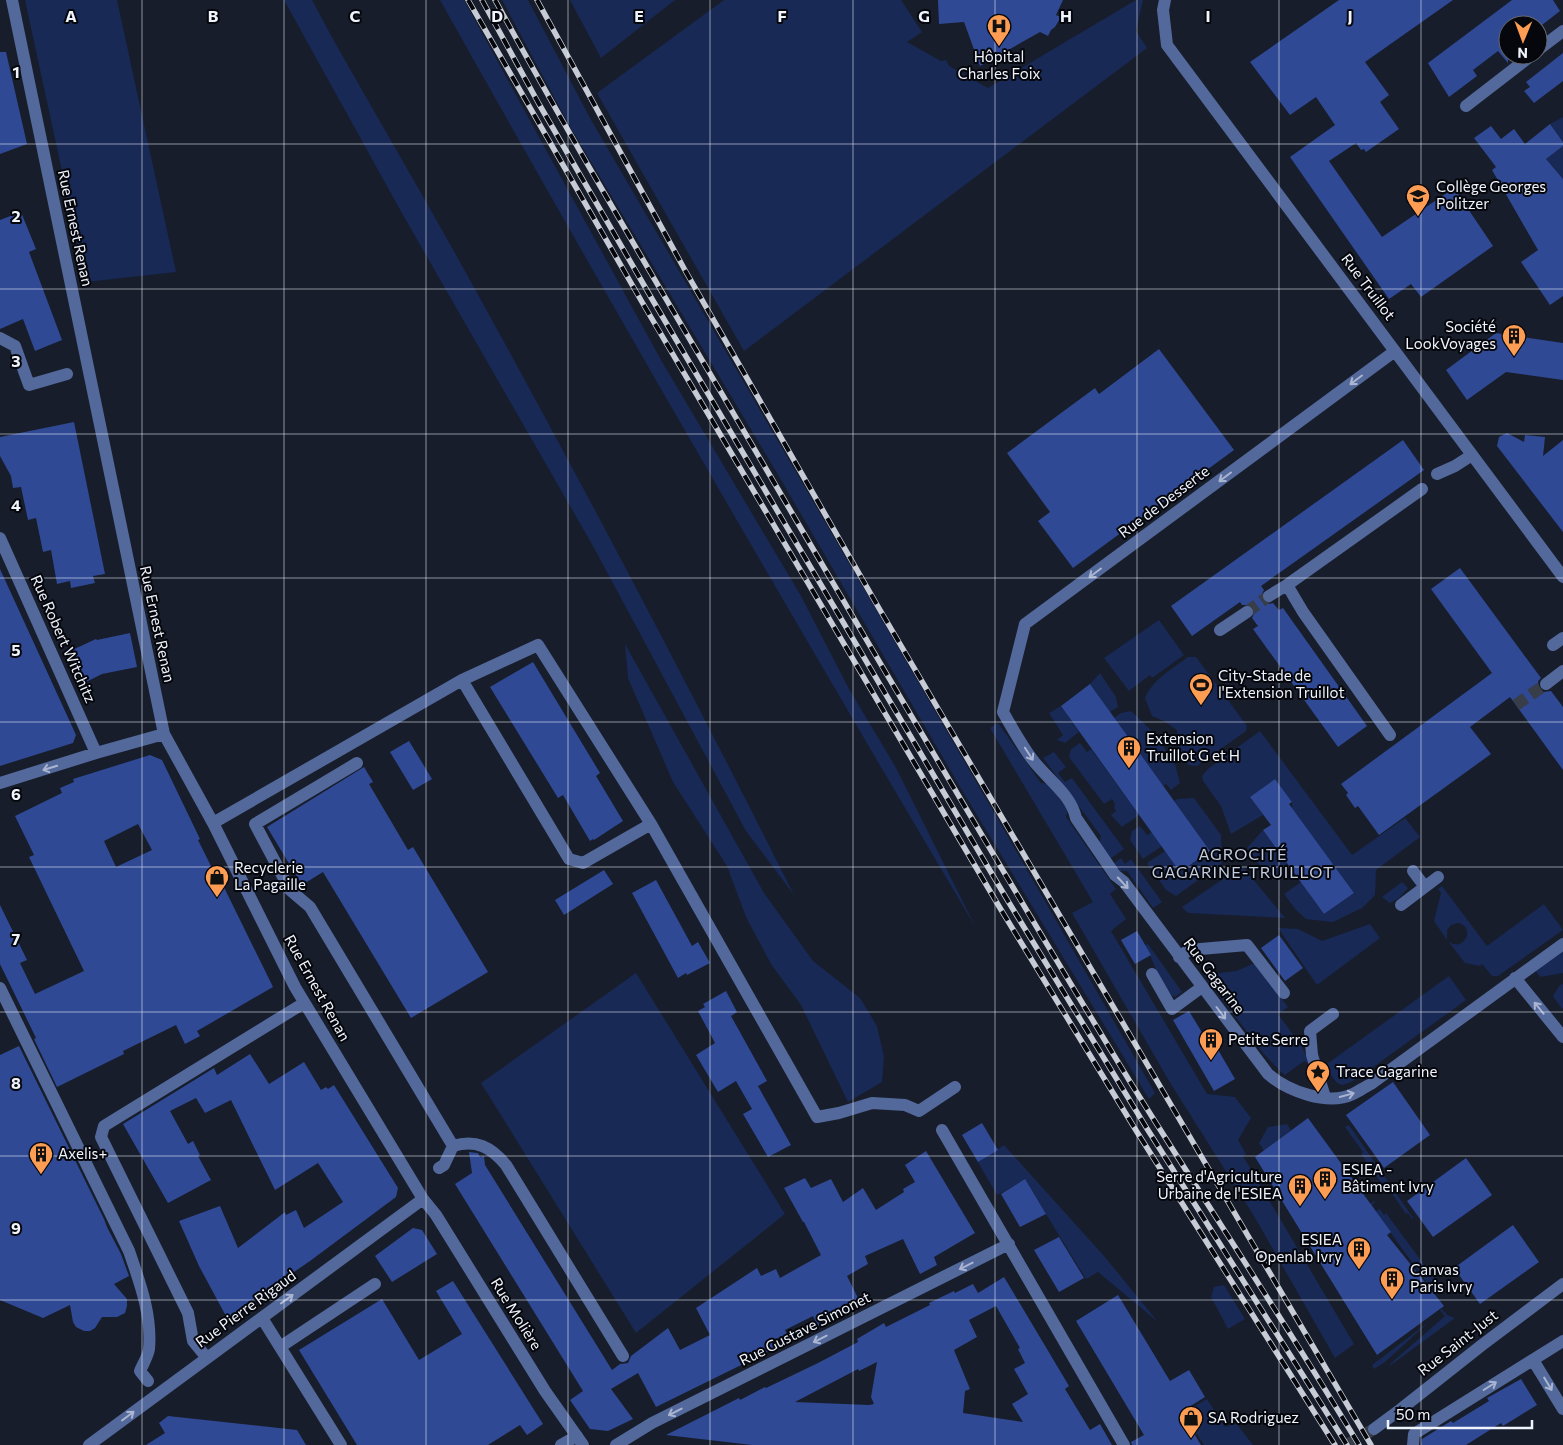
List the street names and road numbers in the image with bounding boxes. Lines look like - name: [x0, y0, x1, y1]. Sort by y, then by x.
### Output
- street label: Rue Ernest Renan: [55, 168, 97, 288]
- street label: Rue Truillot: [1338, 250, 1400, 323]
- street label: Rue de Desserte: [1114, 461, 1212, 541]
- street label: Rue Ernest Renan: [137, 564, 179, 684]
- street label: Rue Robert Witchitz: [28, 572, 100, 705]
- street label: Rue Ernest Renan: [281, 931, 355, 1044]
- street label: Rue Gagarine: [1180, 934, 1249, 1017]
- street label: Rue Pierre Rigaud: [192, 1266, 299, 1351]
- street label: Rue Molière: [488, 1274, 546, 1353]
- street label: Rue Gustave Simonet: [736, 1287, 873, 1369]
- street label: Rue Saint-Just: [1414, 1305, 1501, 1379]

